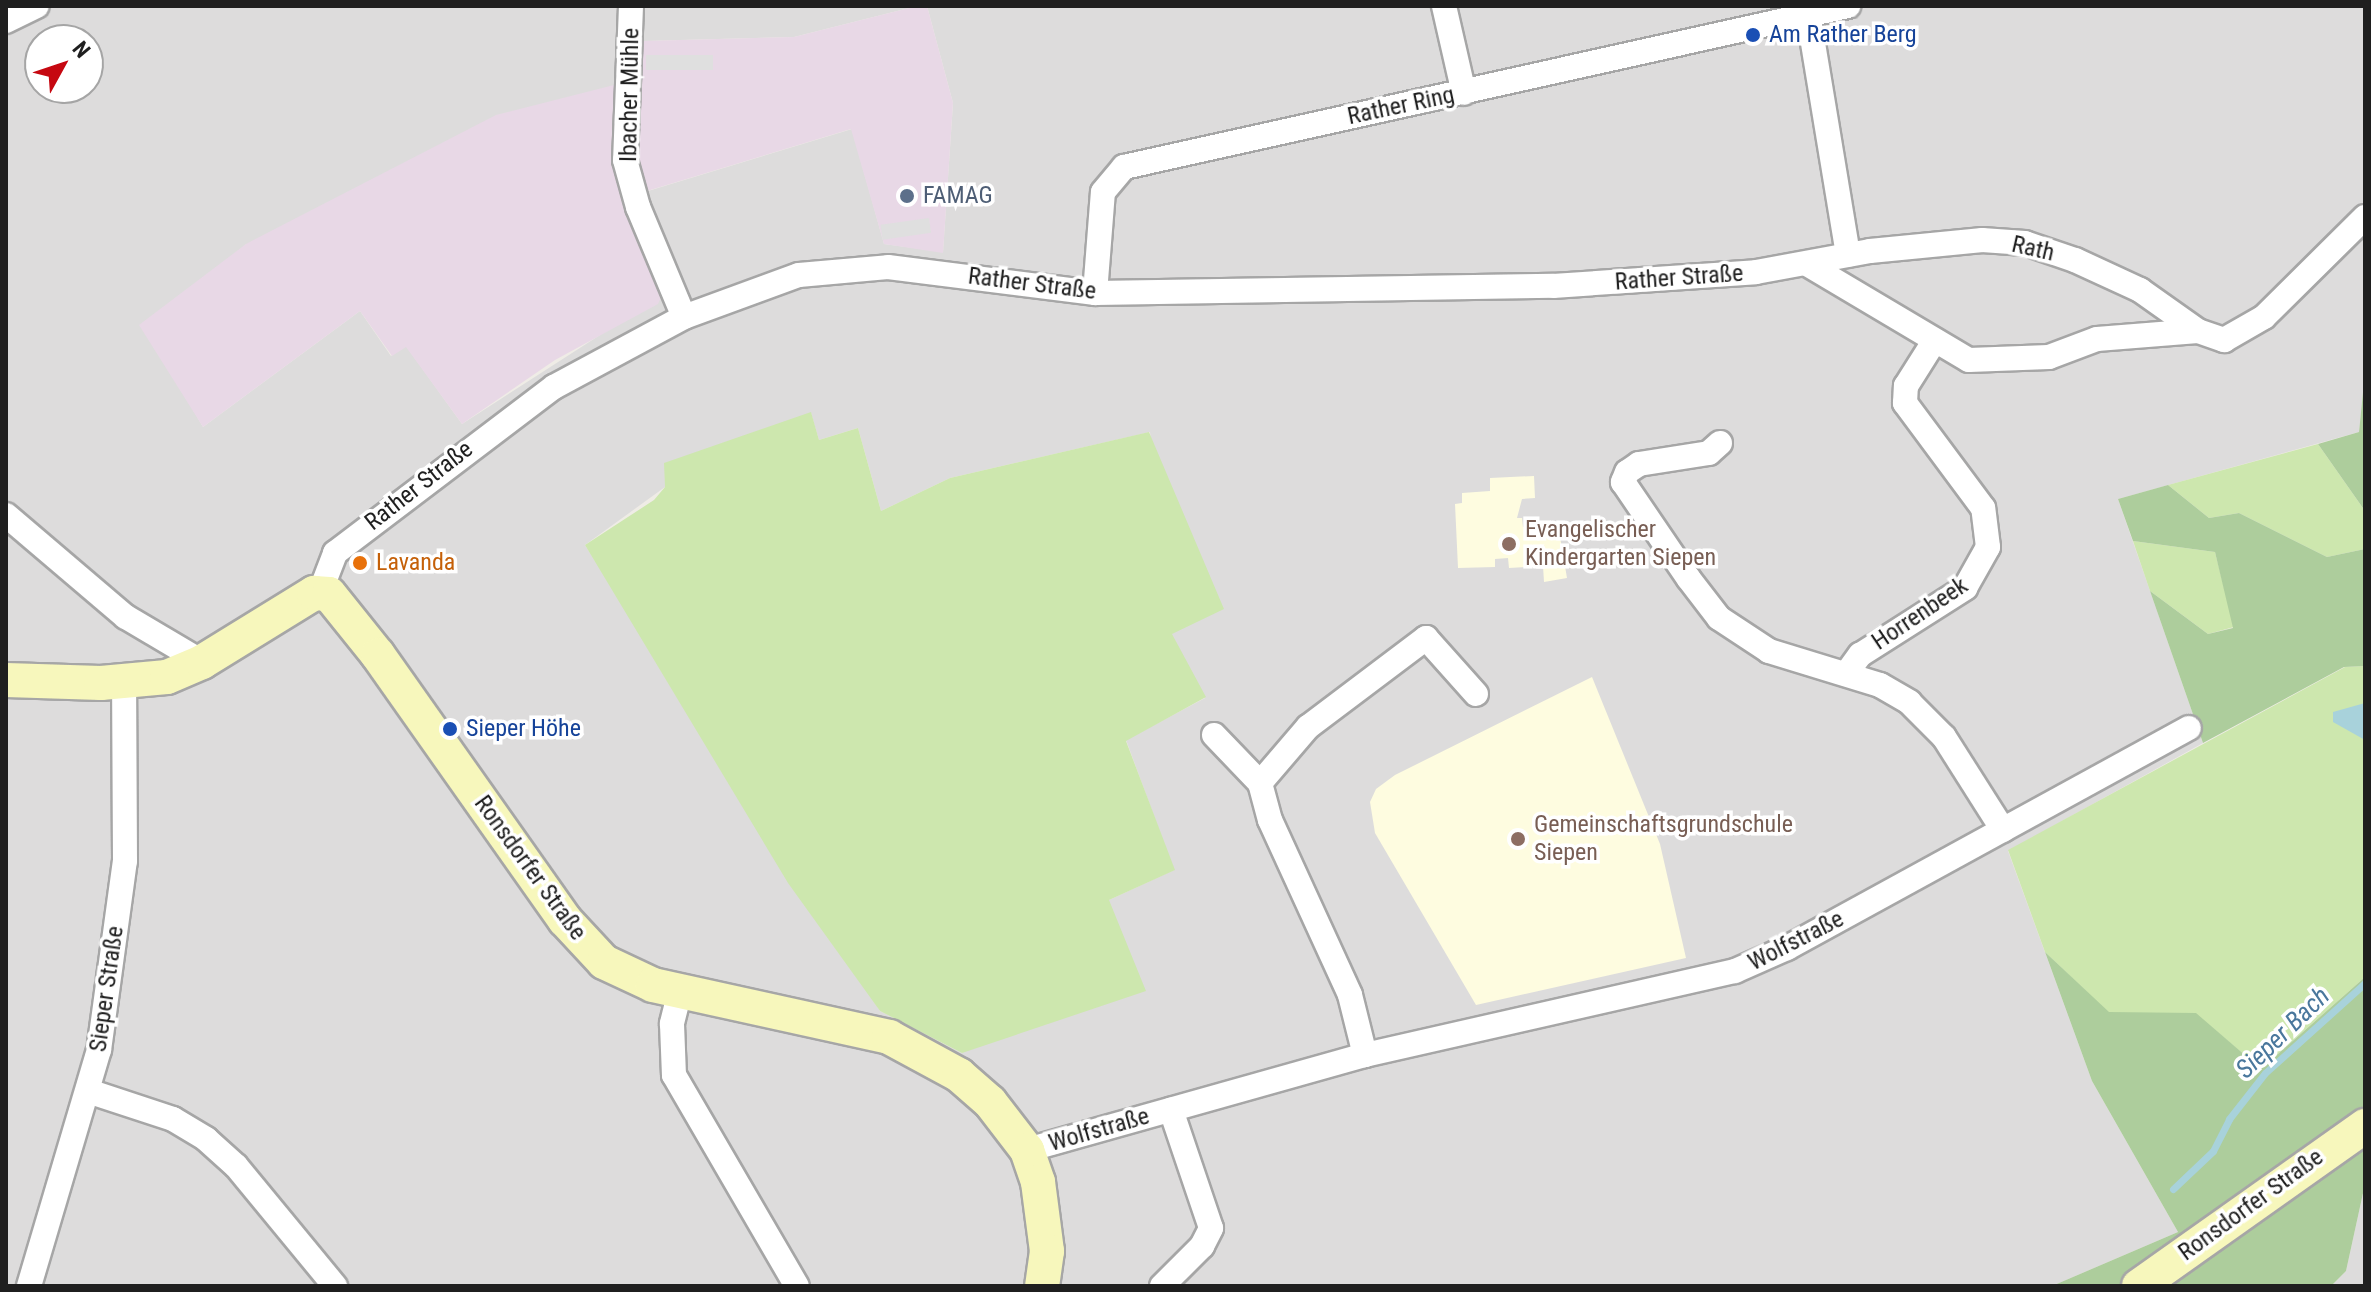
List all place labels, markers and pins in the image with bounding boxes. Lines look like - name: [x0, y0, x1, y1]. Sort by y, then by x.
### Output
- place label: Am Rather Berg: [1769, 21, 1917, 49]
- marker: Am Rather Berg: [1744, 26, 1762, 44]
- place label: FAMAG: [923, 182, 993, 210]
- marker: FAMAG: [898, 187, 916, 205]
- place label: Evangelischer Kindergarten Siepen: [1525, 516, 1716, 572]
- marker: Evangelischer Kindergarten Siepen: [1500, 535, 1518, 553]
- place label: Lavanda: [376, 549, 455, 577]
- marker: Lavanda: [351, 554, 369, 572]
- place label: Sieper Höhe: [466, 715, 581, 743]
- marker: Sieper Höhe: [441, 720, 459, 738]
- place label: Gemeinschaftsgrundschule Siepen: [1534, 811, 1793, 867]
- marker: Gemeinschaftsgrundschule Siepen: [1509, 830, 1527, 848]

